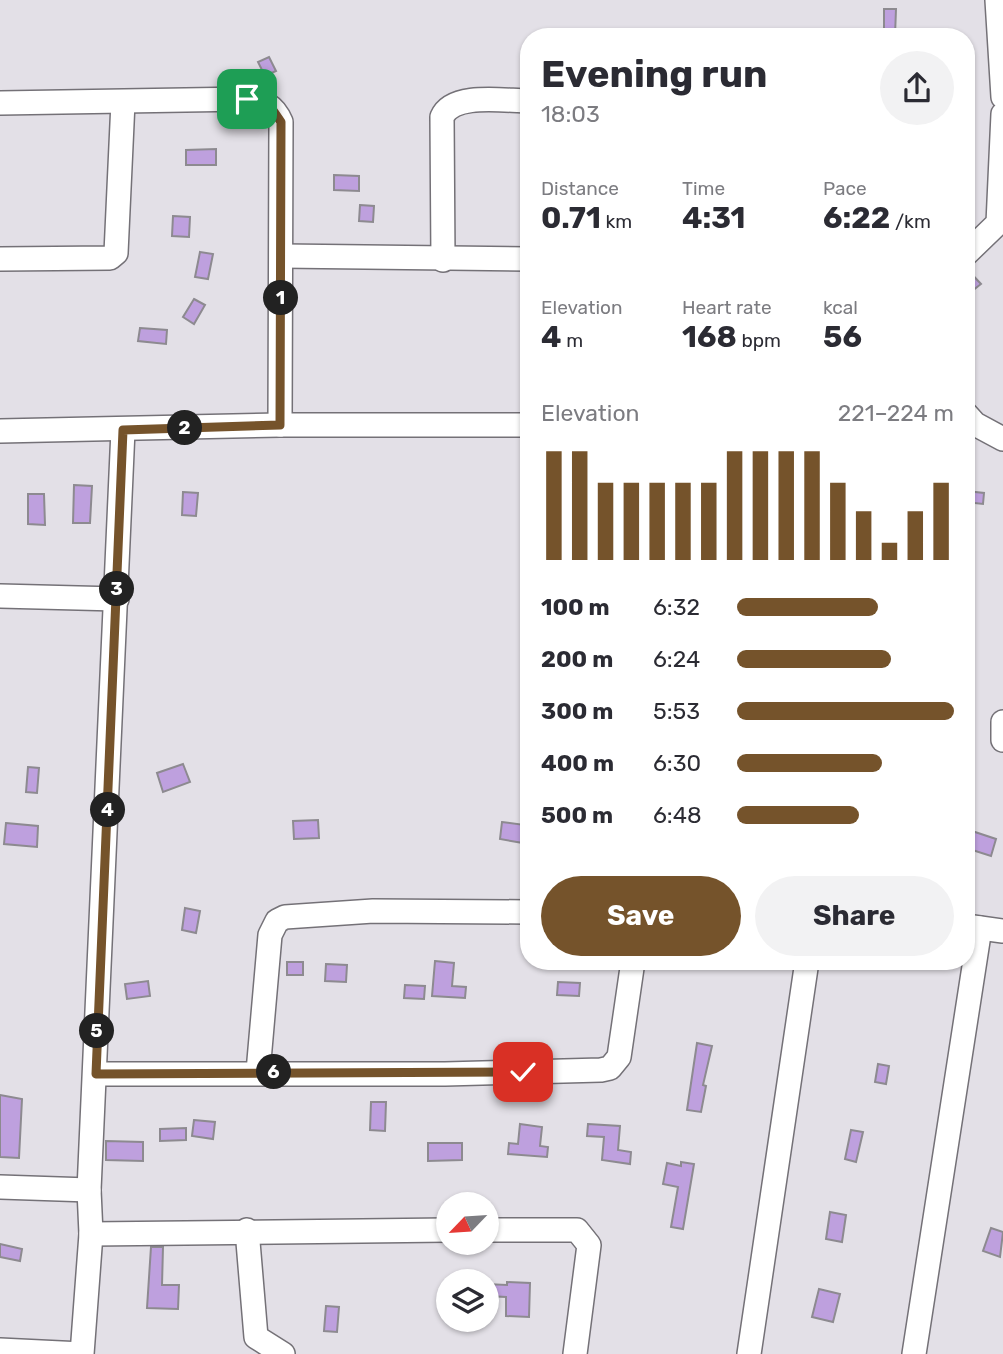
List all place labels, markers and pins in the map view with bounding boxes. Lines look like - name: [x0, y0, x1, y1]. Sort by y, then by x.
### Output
- pin: [217, 69, 277, 129]
- pin: 1: [264, 280, 298, 316]
- pin: 2: [168, 410, 202, 446]
- pin: 3: [100, 572, 134, 606]
- pin: 4: [90, 792, 126, 828]
- pin: 5: [80, 1014, 114, 1048]
- pin: [493, 1042, 553, 1102]
- pin: 6: [256, 1054, 292, 1090]

